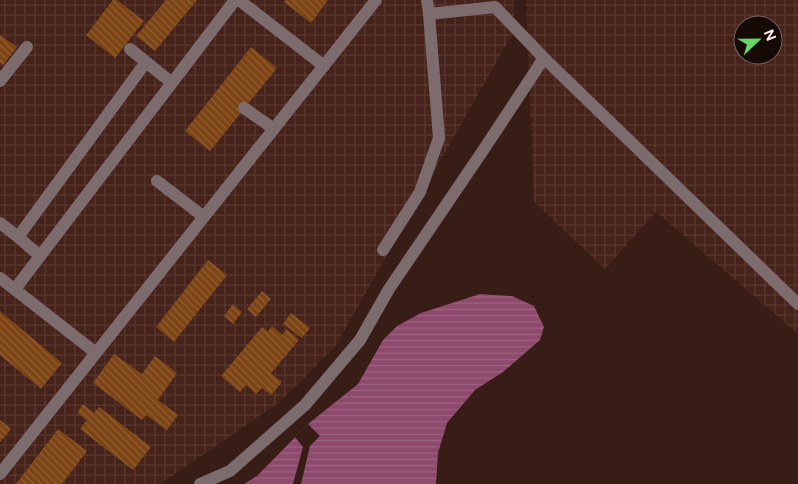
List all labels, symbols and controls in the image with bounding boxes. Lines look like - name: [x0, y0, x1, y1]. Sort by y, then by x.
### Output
- north arrow: [733, 15, 783, 65]
- text: N: [760, 27, 779, 44]

